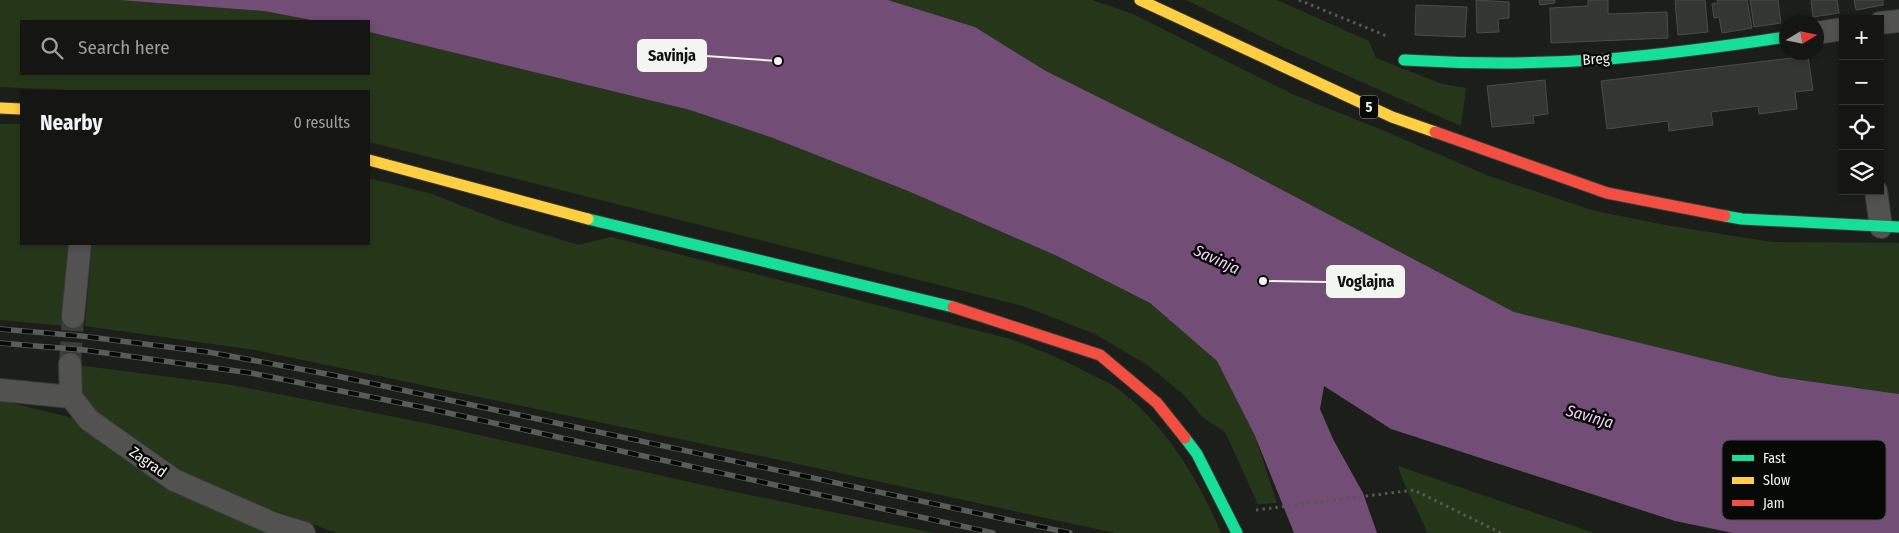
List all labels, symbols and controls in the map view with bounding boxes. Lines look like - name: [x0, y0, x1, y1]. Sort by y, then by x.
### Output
- north arrow: [1779, 15, 1824, 60]
- map controls: [1839, 15, 1884, 195]
- button: +: [1839, 15, 1884, 60]
- search box: [20, 20, 370, 75]
- icon: search: [38, 34, 66, 62]
- text: Search here: [78, 36, 170, 59]
- callout: Savinja: [638, 40, 706, 71]
- text: Savinja: [648, 46, 696, 65]
- street label: Breg: [1582, 49, 1610, 69]
- button: −: [1839, 60, 1884, 105]
- road number: 5: [1360, 95, 1378, 118]
- button: locate: [1839, 105, 1884, 150]
- text: Nearby: [40, 110, 102, 136]
- text: 0 results: [293, 113, 350, 132]
- button: layers: [1839, 150, 1884, 195]
- water label: Savinja: [1190, 240, 1243, 278]
- callout: Voglajna: [1327, 266, 1404, 297]
- text: Voglajna: [1336, 272, 1395, 291]
- water label: Savinja: [1563, 400, 1615, 432]
- legend: [1722, 440, 1886, 520]
- street label: Zagrad: [126, 443, 170, 481]
- text: Fast: [1763, 450, 1786, 467]
- text: Slow: [1763, 472, 1790, 489]
- text: Jam: [1763, 495, 1784, 512]

